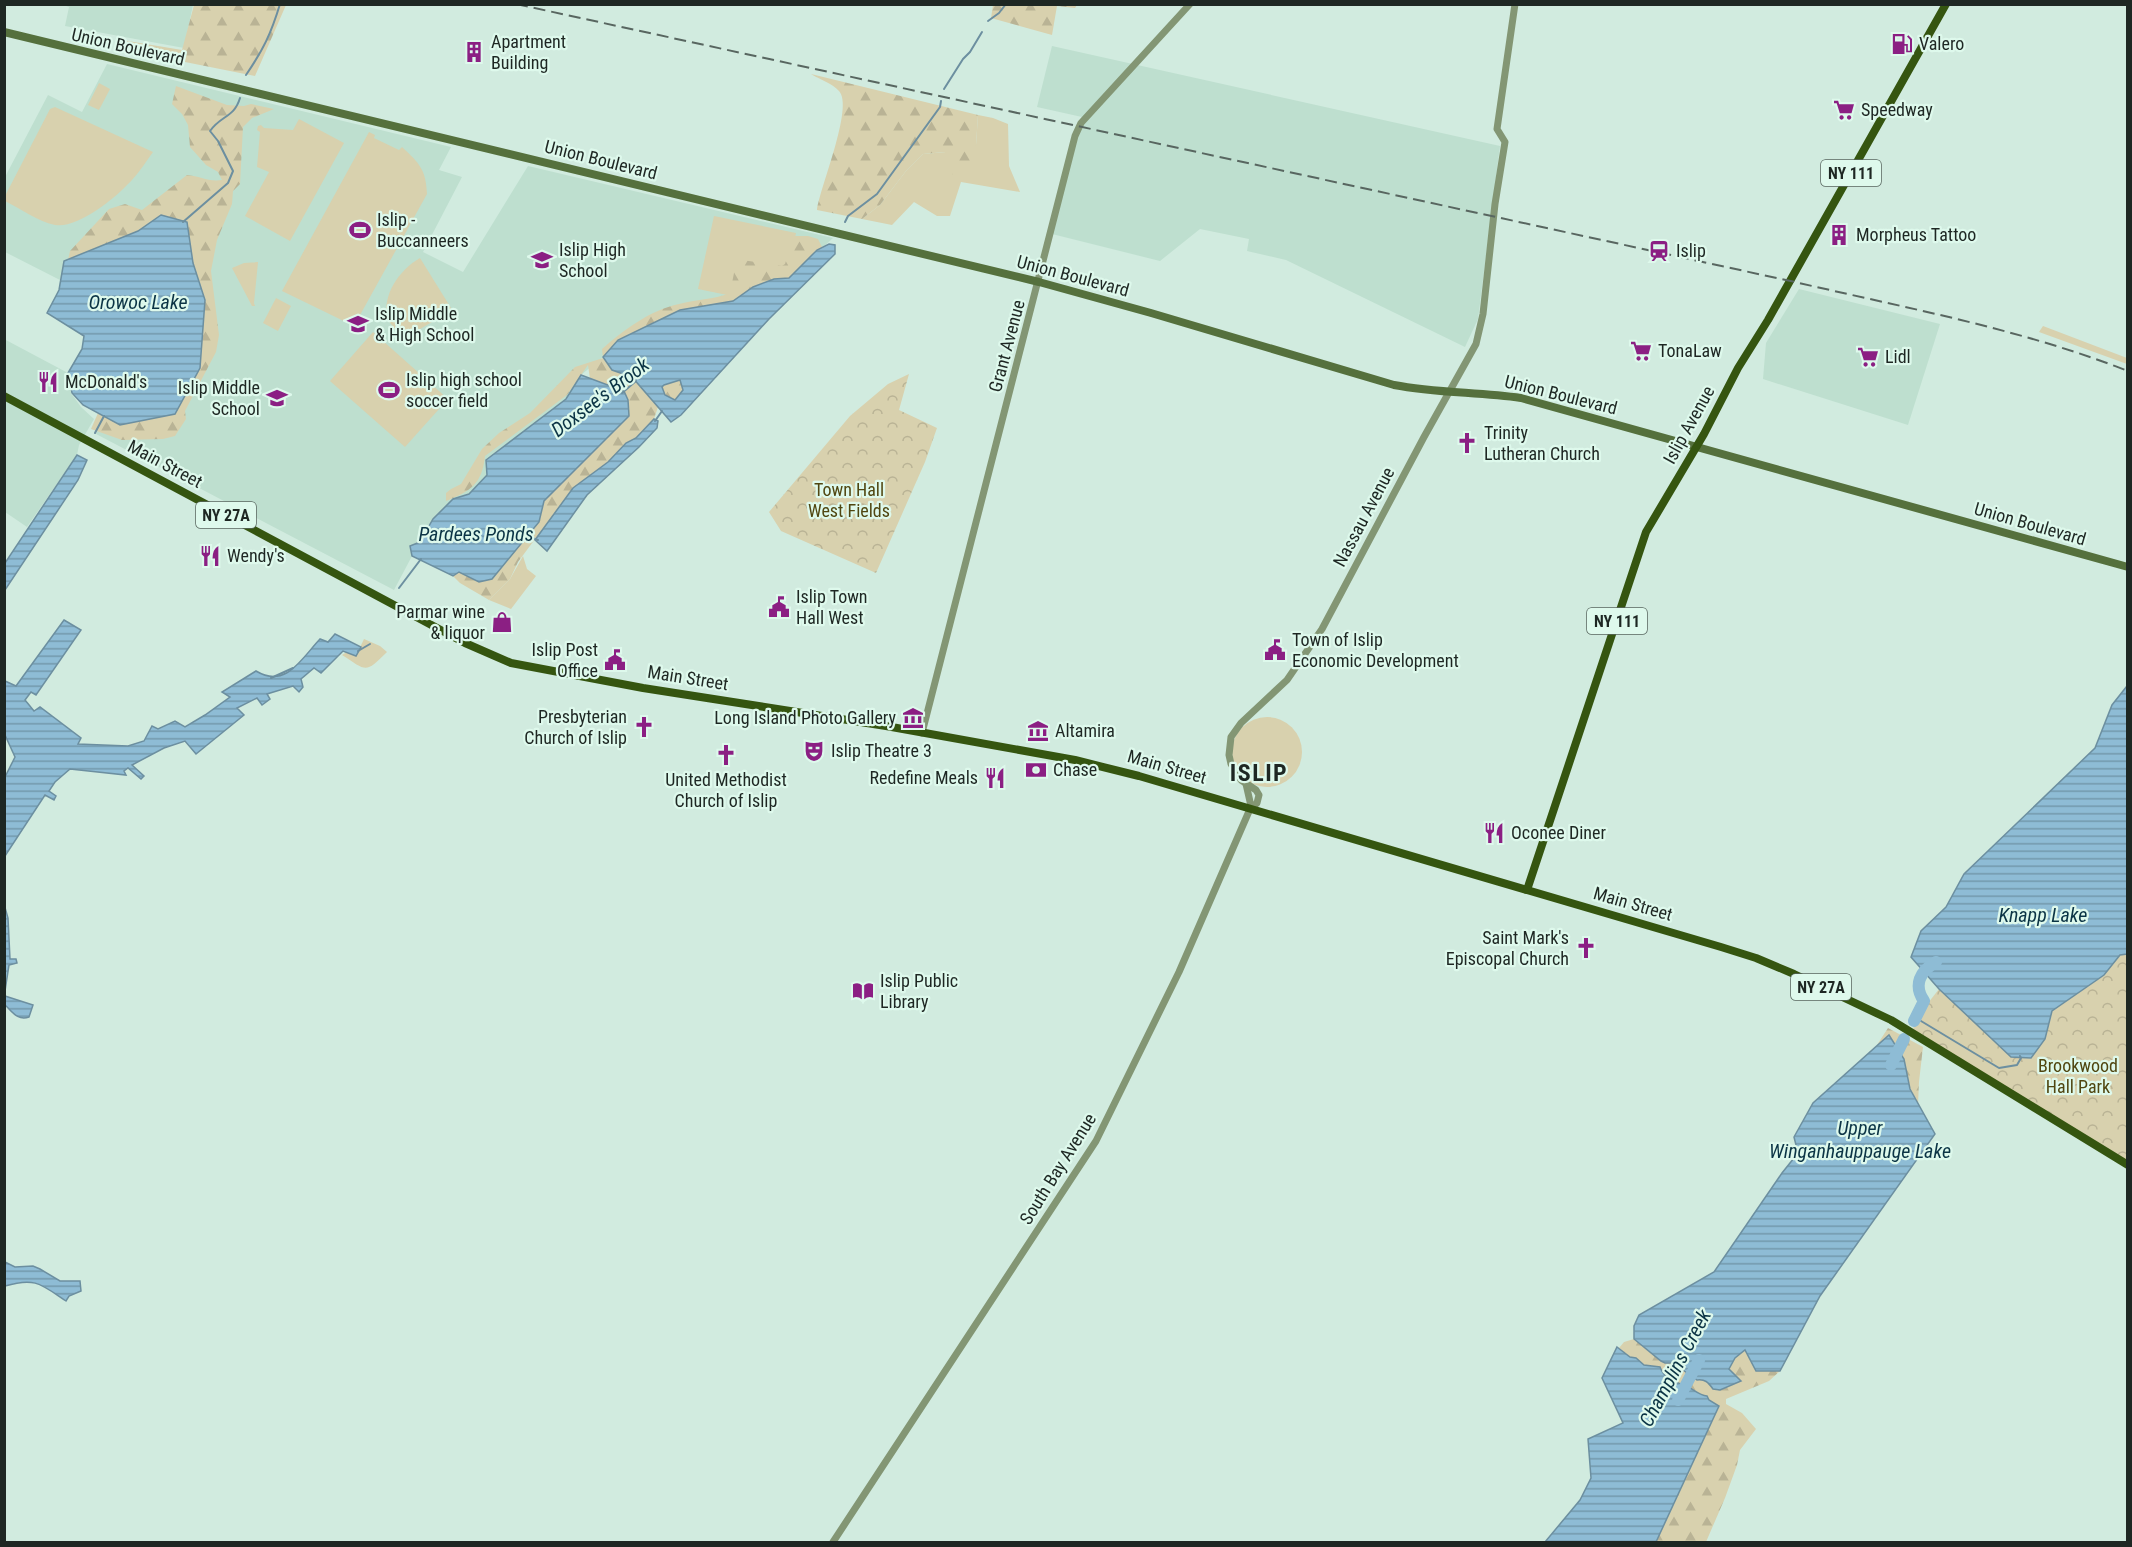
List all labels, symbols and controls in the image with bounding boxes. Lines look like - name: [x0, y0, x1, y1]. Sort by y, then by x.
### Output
- street label: Union Boulevard: [70, 23, 187, 70]
- place label: Apartment Building: [491, 31, 566, 73]
- fuel station icon: Valero: [1890, 32, 1914, 56]
- place label: Valero: [1919, 33, 1964, 54]
- building icon: Apartment Building: [462, 40, 486, 64]
- supermarket icon: Speedway: [1832, 98, 1856, 122]
- place label: Speedway: [1861, 99, 1933, 120]
- street label: Union Boulevard: [543, 135, 660, 184]
- road number: NY 111: [1821, 160, 1881, 186]
- place label: Islip - Buccanneers: [377, 209, 469, 251]
- sports icon: Islip - Buccanneers: [348, 218, 372, 242]
- building icon: Morpheus Tattoo: [1827, 223, 1851, 247]
- place label: Morpheus Tattoo: [1856, 224, 1976, 245]
- place label: Islip High School: [559, 239, 626, 281]
- station icon: Islip: [1647, 239, 1671, 263]
- place label: Islip: [1676, 240, 1706, 261]
- school or university icon: Islip High School: [530, 248, 554, 272]
- street label: Union Boulevard: [1015, 250, 1132, 301]
- water label: Orowoc Lake: [88, 290, 188, 314]
- street label: Grant Avenue: [984, 298, 1029, 394]
- place label: Islip Middle & High School: [375, 303, 474, 345]
- school or university icon: Islip Middle & High School: [346, 312, 370, 336]
- supermarket icon: TonaLaw: [1629, 339, 1653, 363]
- place label: TonaLaw: [1658, 340, 1722, 361]
- supermarket icon: Lidl: [1856, 345, 1880, 369]
- place label: Lidl: [1885, 346, 1911, 367]
- water label: Doxsee's Brook: [546, 352, 655, 442]
- place label: Islip high school soccer field: [406, 369, 522, 411]
- restaurant icon: McDonald's: [36, 370, 60, 394]
- street label: Union Boulevard: [1503, 370, 1620, 419]
- place label: McDonald's: [65, 371, 147, 392]
- place label: Islip Middle School: [178, 377, 260, 419]
- sports icon: Islip high school soccer field: [377, 378, 401, 402]
- street label: Islip Avenue: [1659, 382, 1719, 467]
- school or university icon: Islip Middle School: [265, 386, 289, 410]
- place label: Trinity Lutheran Church: [1484, 422, 1600, 464]
- church icon: Trinity Lutheran Church: [1455, 431, 1479, 455]
- street label: Main Street: [124, 435, 206, 492]
- street label: Nassau Avenue: [1329, 464, 1399, 570]
- park label: Town Hall West Fields: [808, 479, 890, 521]
- street label: Union Boulevard: [1972, 498, 2088, 550]
- road number: NY 27A: [196, 502, 256, 528]
- water label: Pardees Ponds: [418, 522, 534, 546]
- restaurant icon: Wendy's: [198, 544, 222, 568]
- place label: Wendy's: [227, 545, 285, 566]
- place label: Islip Town Hall West: [796, 586, 868, 628]
- public building icon: Islip Town Hall West: [767, 595, 791, 619]
- place label: Parmar wine & liquor: [396, 601, 486, 643]
- road number: NY 111: [1587, 608, 1647, 634]
- shop icon: Parmar wine & liquor: [490, 610, 514, 634]
- place label: Town of Islip Economic Development: [1292, 629, 1459, 671]
- public building icon: Town of Islip Economic Development: [1263, 638, 1287, 662]
- place label: Islip Post Office: [532, 639, 598, 681]
- public building icon: Islip Post Office: [603, 648, 627, 672]
- street label: Main Street: [646, 661, 730, 694]
- place label: Presbyterian Church of Islip: [524, 706, 627, 748]
- museum icon: Long Island Photo Gallery: [901, 706, 925, 730]
- place label: Long Island Photo Gallery: [714, 707, 896, 728]
- church icon: Presbyterian Church of Islip: [632, 715, 656, 739]
- museum icon: Altamira: [1026, 719, 1050, 743]
- place label: Altamira: [1055, 720, 1115, 741]
- theatre icon: Islip Theatre 3: [802, 739, 826, 763]
- place label: Islip Theatre 3: [831, 740, 932, 761]
- church icon: United Methodist Church of Islip: [714, 743, 738, 767]
- street label: Main Street: [1125, 745, 1209, 788]
- bank icon: Chase: [1024, 758, 1048, 782]
- place label: Chase: [1053, 759, 1097, 780]
- district label: ISLIP: [1230, 759, 1288, 787]
- restaurant icon: Redefine Meals: [983, 766, 1007, 790]
- place label: Redefine Meals: [870, 767, 978, 788]
- place label: United Methodist Church of Islip: [665, 769, 787, 811]
- restaurant icon: Oconee Diner: [1482, 821, 1506, 845]
- place label: Oconee Diner: [1511, 822, 1606, 843]
- street label: Main Street: [1591, 882, 1675, 925]
- water label: Knapp Lake: [1999, 903, 2087, 927]
- place label: Saint Mark's Episcopal Church: [1446, 927, 1569, 969]
- church icon: Saint Mark's Episcopal Church: [1574, 936, 1598, 960]
- place label: Islip Public Library: [880, 970, 958, 1012]
- road number: NY 27A: [1791, 974, 1851, 1000]
- library icon: Islip Public Library: [851, 979, 875, 1003]
- park label: Brookwood Hall Park: [2038, 1055, 2118, 1097]
- street label: South Bay Avenue: [1015, 1109, 1100, 1228]
- water label: Upper Winganhauppauge Lake: [1769, 1116, 1951, 1163]
- water label: Champlins Creek: [1634, 1304, 1717, 1431]

